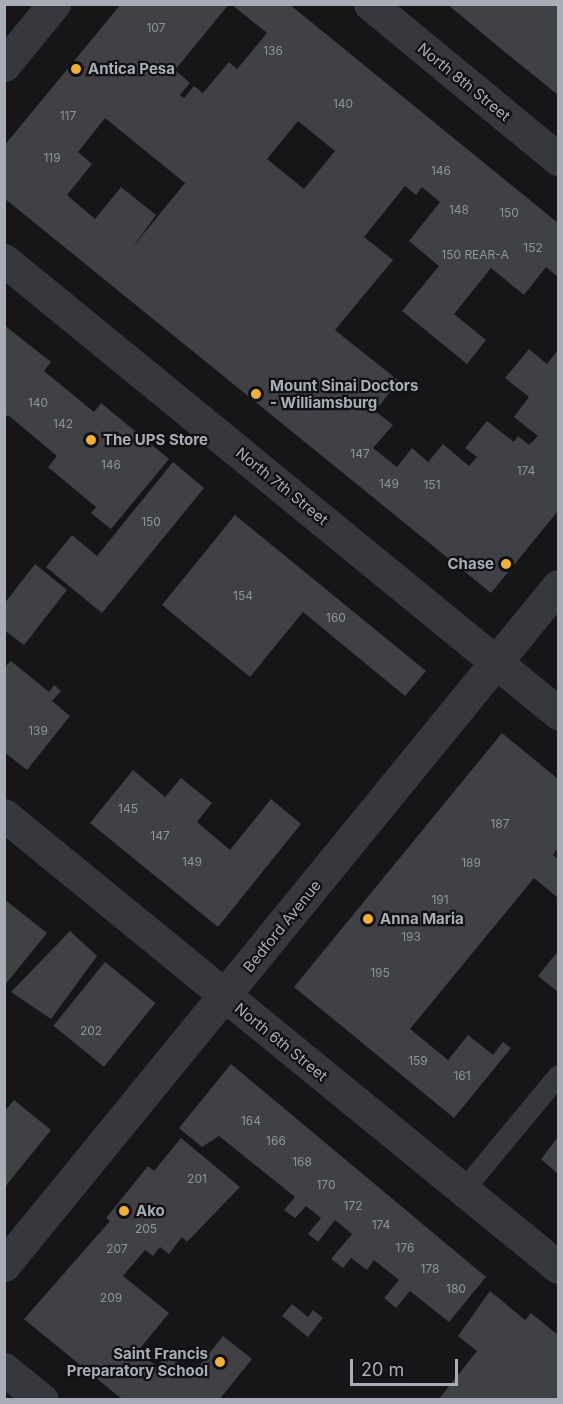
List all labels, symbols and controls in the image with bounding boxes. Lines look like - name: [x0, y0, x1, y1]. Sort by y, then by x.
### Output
- house number: 107: [146, 21, 166, 35]
- street label: North 8th Street: [414, 39, 514, 125]
- house number: 136: [263, 44, 283, 58]
- place label: Antica Pesa: [88, 60, 175, 78]
- marker: Antica Pesa: [69, 62, 83, 76]
- house number: 140: [333, 97, 353, 111]
- house number: 117: [60, 109, 76, 123]
- house number: 119: [43, 151, 61, 165]
- house number: 146: [431, 164, 451, 178]
- house number: 148: [449, 203, 469, 217]
- house number: 150: [499, 206, 519, 220]
- house number: 152: [523, 241, 543, 255]
- house number: 150 REAR-A: [441, 248, 509, 262]
- place label: Mount Sinai Doctors - Williamsburg: [270, 376, 418, 411]
- marker: Mount Sinai Doctors - Williamsburg: [247, 385, 265, 403]
- house number: 140: [28, 396, 48, 410]
- house number: 142: [53, 417, 73, 431]
- place label: The UPS Store: [103, 431, 208, 449]
- marker: The UPS Store: [84, 433, 98, 447]
- street label: North 7th Street: [232, 443, 332, 529]
- house number: 147: [350, 447, 370, 461]
- house number: 146: [101, 458, 121, 472]
- house number: 174: [517, 464, 535, 478]
- house number: 149: [379, 477, 399, 491]
- house number: 151: [423, 478, 441, 492]
- house number: 150: [141, 515, 161, 529]
- place label: Chase: [448, 555, 494, 573]
- marker: Chase: [499, 557, 513, 571]
- house number: 154: [233, 589, 253, 603]
- house number: 160: [326, 611, 346, 625]
- house number: 139: [28, 724, 48, 738]
- house number: 145: [118, 802, 138, 816]
- house number: 187: [490, 817, 510, 831]
- house number: 147: [150, 829, 170, 843]
- house number: 149: [182, 855, 202, 869]
- house number: 189: [461, 856, 481, 870]
- street label: Bedford Avenue: [239, 876, 325, 976]
- house number: 191: [431, 893, 449, 907]
- place label: Anna Maria: [380, 910, 464, 928]
- marker: Anna Maria: [361, 912, 375, 926]
- house number: 193: [401, 930, 421, 944]
- house number: 195: [370, 966, 390, 980]
- street label: North 6th Street: [231, 999, 331, 1085]
- house number: 202: [80, 1024, 102, 1038]
- house number: 159: [408, 1054, 428, 1068]
- house number: 161: [453, 1069, 471, 1083]
- house number: 164: [241, 1114, 261, 1128]
- house number: 166: [266, 1134, 286, 1148]
- house number: 168: [292, 1155, 312, 1169]
- house number: 201: [187, 1172, 207, 1186]
- house number: 170: [316, 1178, 336, 1192]
- house number: 172: [344, 1199, 362, 1213]
- place label: Ako: [136, 1202, 165, 1220]
- marker: Ako: [117, 1204, 131, 1218]
- house number: 174: [372, 1218, 390, 1232]
- house number: 205: [135, 1222, 157, 1236]
- house number: 176: [396, 1241, 414, 1255]
- house number: 207: [106, 1242, 128, 1256]
- house number: 178: [421, 1262, 439, 1276]
- house number: 180: [446, 1282, 466, 1296]
- house number: 209: [100, 1291, 122, 1305]
- place label: Saint Francis Preparatory School: [67, 1344, 208, 1379]
- scale bar: [353, 1347, 461, 1385]
- marker: Saint Francis Preparatory School: [213, 1355, 227, 1369]
- text: 20 m: [361, 1359, 404, 1380]

